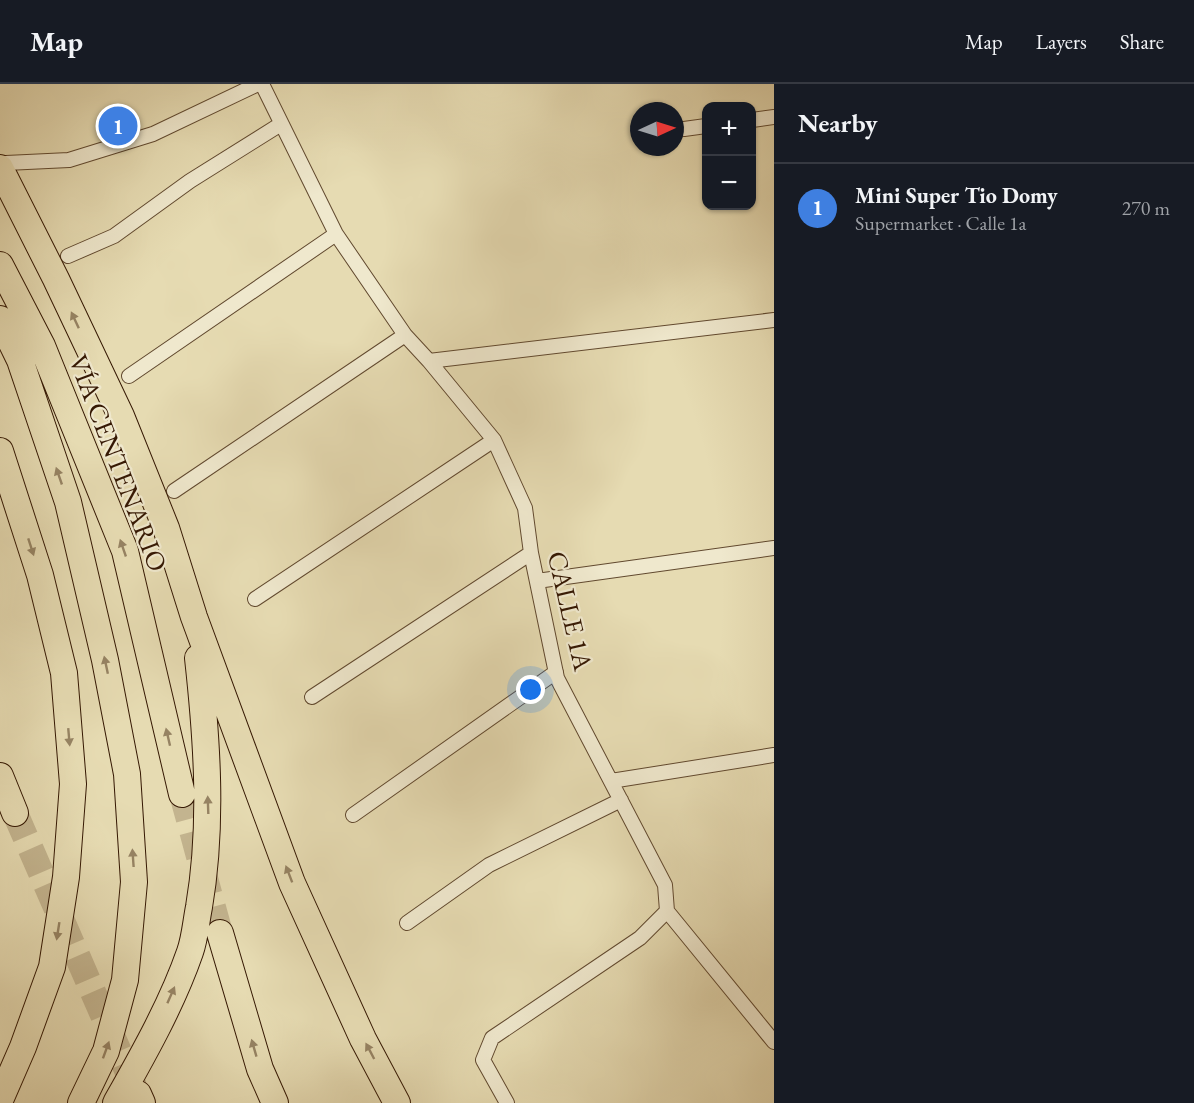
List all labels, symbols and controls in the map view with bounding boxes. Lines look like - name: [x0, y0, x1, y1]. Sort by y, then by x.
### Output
- text: Map: [30, 23, 83, 59]
- text: Map: [965, 28, 1003, 55]
- text: Layers: [1036, 28, 1087, 55]
- text: Share: [1120, 28, 1164, 55]
- north arrow: [630, 102, 684, 156]
- map controls: [702, 102, 756, 210]
- button: +: [702, 102, 756, 156]
- pin: 1: [98, 104, 138, 148]
- text: Nearby: [798, 106, 878, 140]
- button: −: [702, 156, 756, 210]
- text: Mini Super Tio Domy: [855, 181, 1058, 210]
- text: 1: [812, 195, 823, 221]
- text: 270 m: [1122, 195, 1170, 221]
- text: Supermarket · Calle 1a: [855, 210, 1027, 236]
- one-way arrow: [71, 312, 80, 329]
- street label: VÍA CENTENARIO: [61, 349, 176, 576]
- one-way arrow: [54, 467, 63, 485]
- one-way arrow: [27, 538, 36, 556]
- one-way arrow: [117, 539, 127, 557]
- street label: CALLE 1A: [540, 548, 601, 674]
- one-way arrow: [101, 656, 110, 675]
- your location: [516, 675, 545, 704]
- one-way arrow: [65, 728, 74, 747]
- one-way arrow: [163, 728, 173, 746]
- one-way arrow: [203, 796, 212, 815]
- one-way arrow: [128, 849, 137, 868]
- one-way arrow: [284, 865, 293, 883]
- one-way arrow: [53, 922, 62, 941]
- one-way arrow: [167, 986, 176, 1004]
- one-way arrow: [249, 1039, 258, 1057]
- one-way arrow: [101, 1041, 111, 1059]
- one-way arrow: [365, 1043, 375, 1060]

